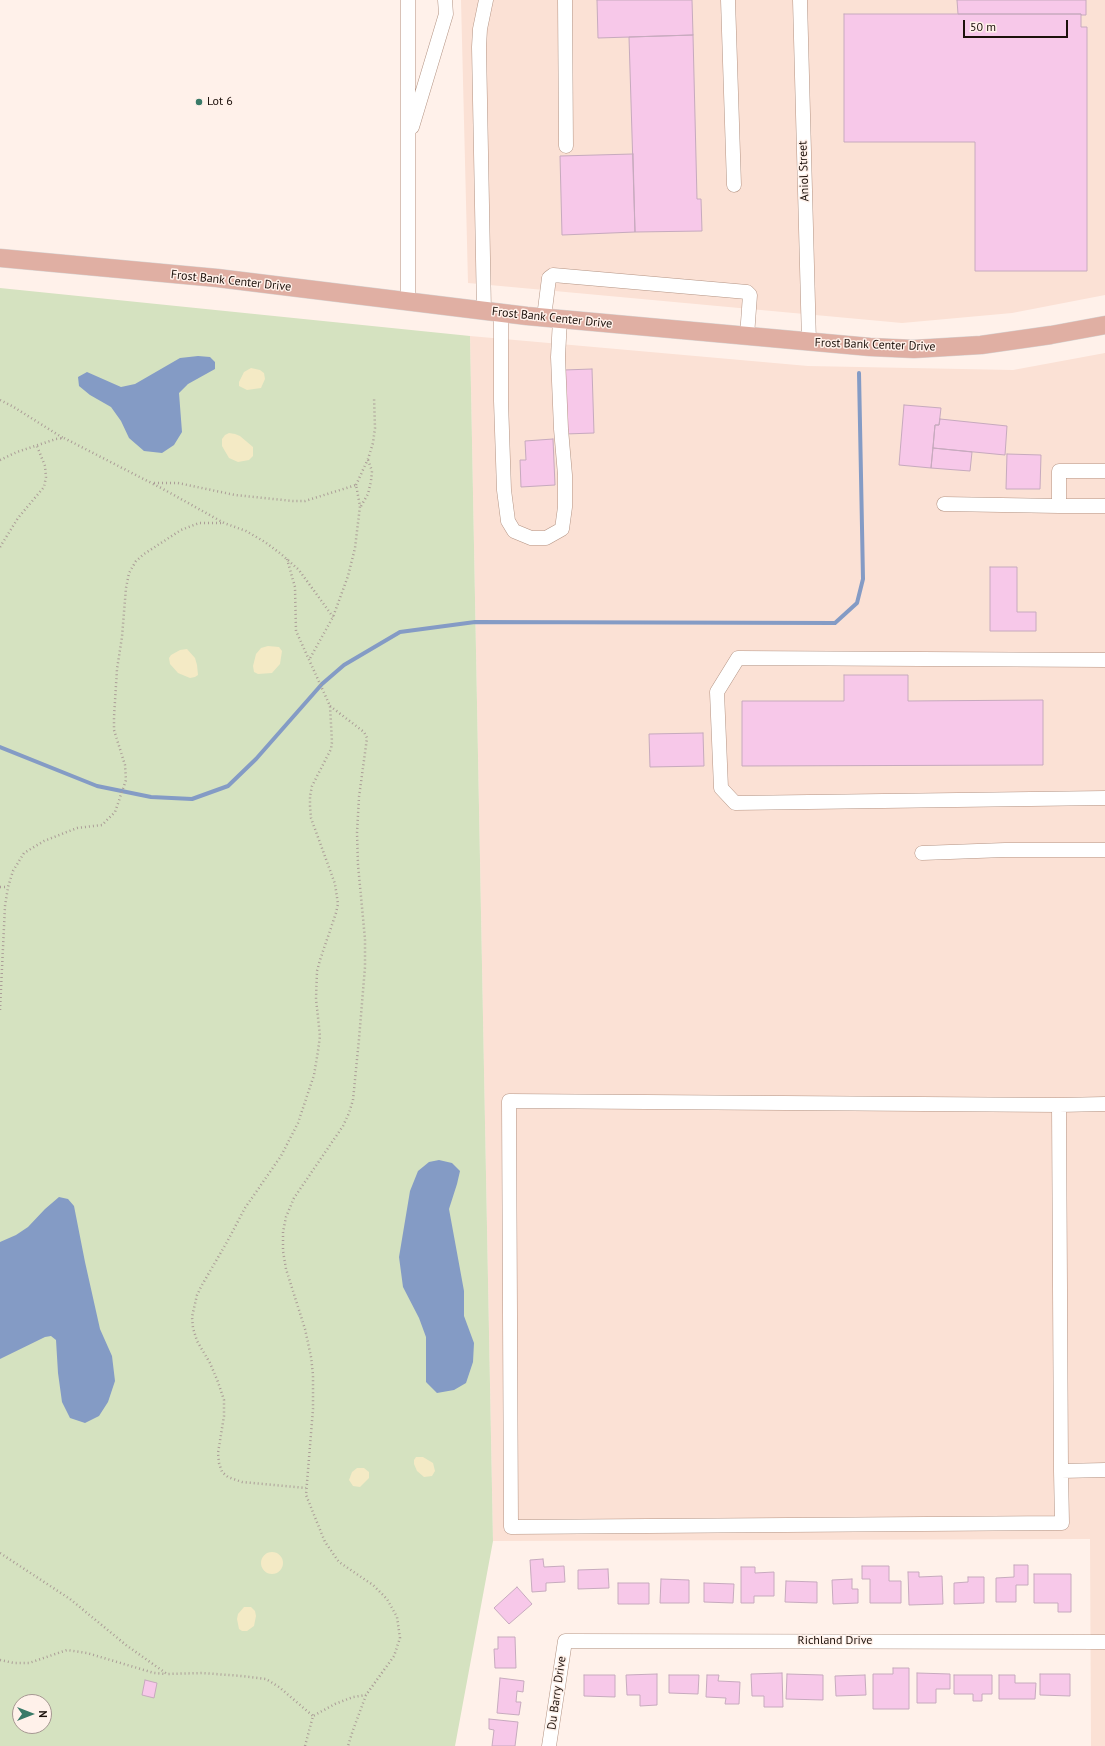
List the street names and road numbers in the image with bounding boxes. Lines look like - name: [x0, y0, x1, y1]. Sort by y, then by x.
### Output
- street label: Aniol Street: [796, 140, 812, 202]
- street label: Frost Bank Center Drive: [170, 268, 292, 294]
- street label: Frost Bank Center Drive: [491, 305, 613, 331]
- street label: Frost Bank Center Drive: [814, 336, 936, 354]
- street label: Richland Drive: [798, 1634, 872, 1648]
- street label: Du Barry Drive: [545, 1655, 569, 1731]

